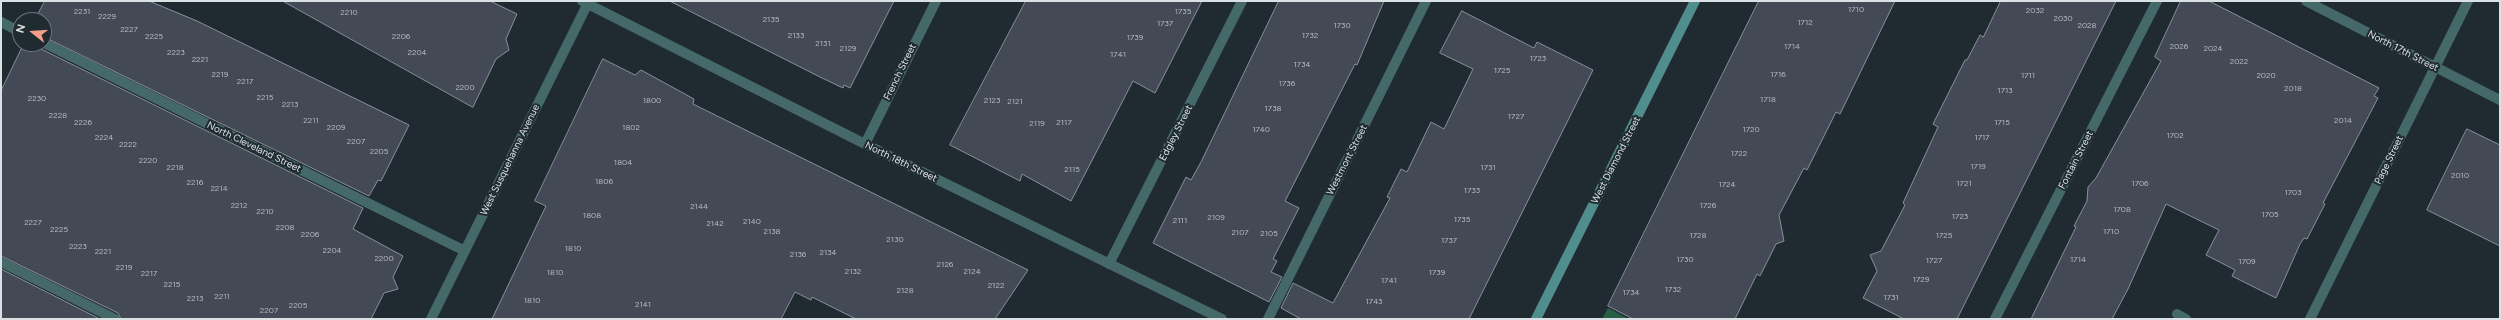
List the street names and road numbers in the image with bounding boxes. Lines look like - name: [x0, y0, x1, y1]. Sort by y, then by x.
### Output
- street label: North 17th Street: [2365, 28, 2441, 74]
- street label: French Street: [881, 42, 919, 102]
- street label: West Susquehanna Avenue: [478, 103, 542, 217]
- street label: Edgley Street: [1157, 103, 1195, 163]
- street label: West Diamond Street: [1589, 114, 1643, 206]
- street label: North Cleveland Street: [205, 119, 303, 175]
- street label: Westmont Street: [1324, 123, 1370, 197]
- street label: Fontain Street: [2056, 129, 2096, 191]
- street label: Page Street: [2372, 134, 2406, 186]
- street label: North 18th Street: [863, 139, 939, 185]

